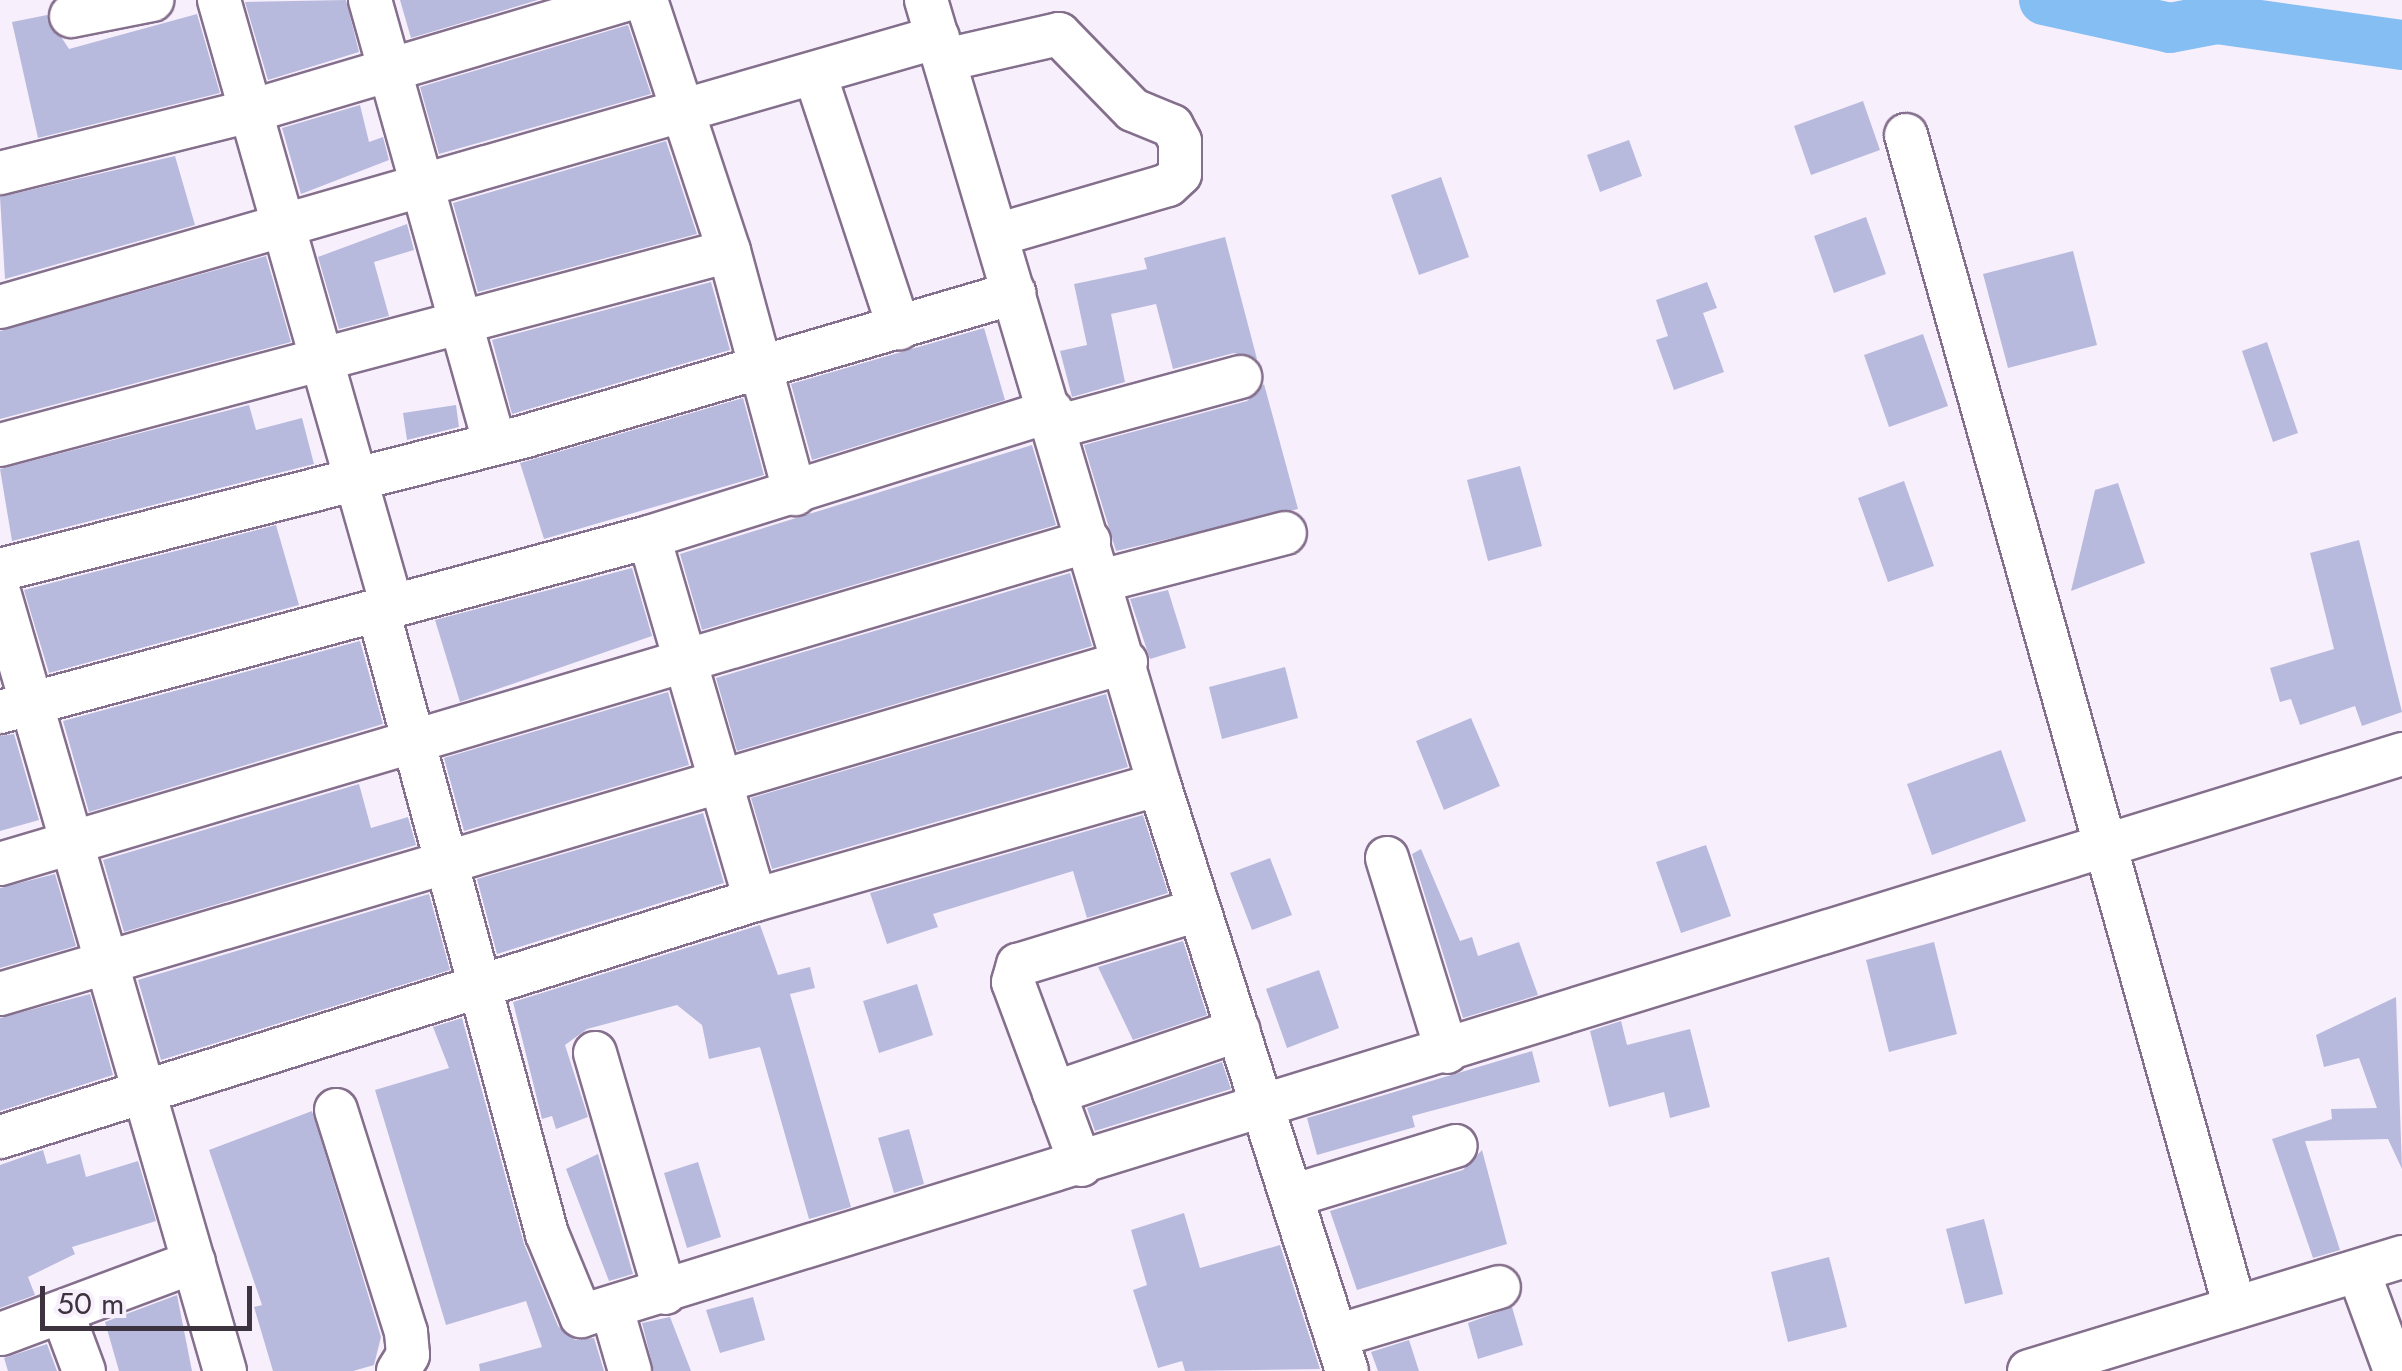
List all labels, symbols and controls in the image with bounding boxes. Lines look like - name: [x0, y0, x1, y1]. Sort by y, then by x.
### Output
- scale bar: [45, 1266, 258, 1328]
- text: 50 m: [57, 1282, 124, 1325]

